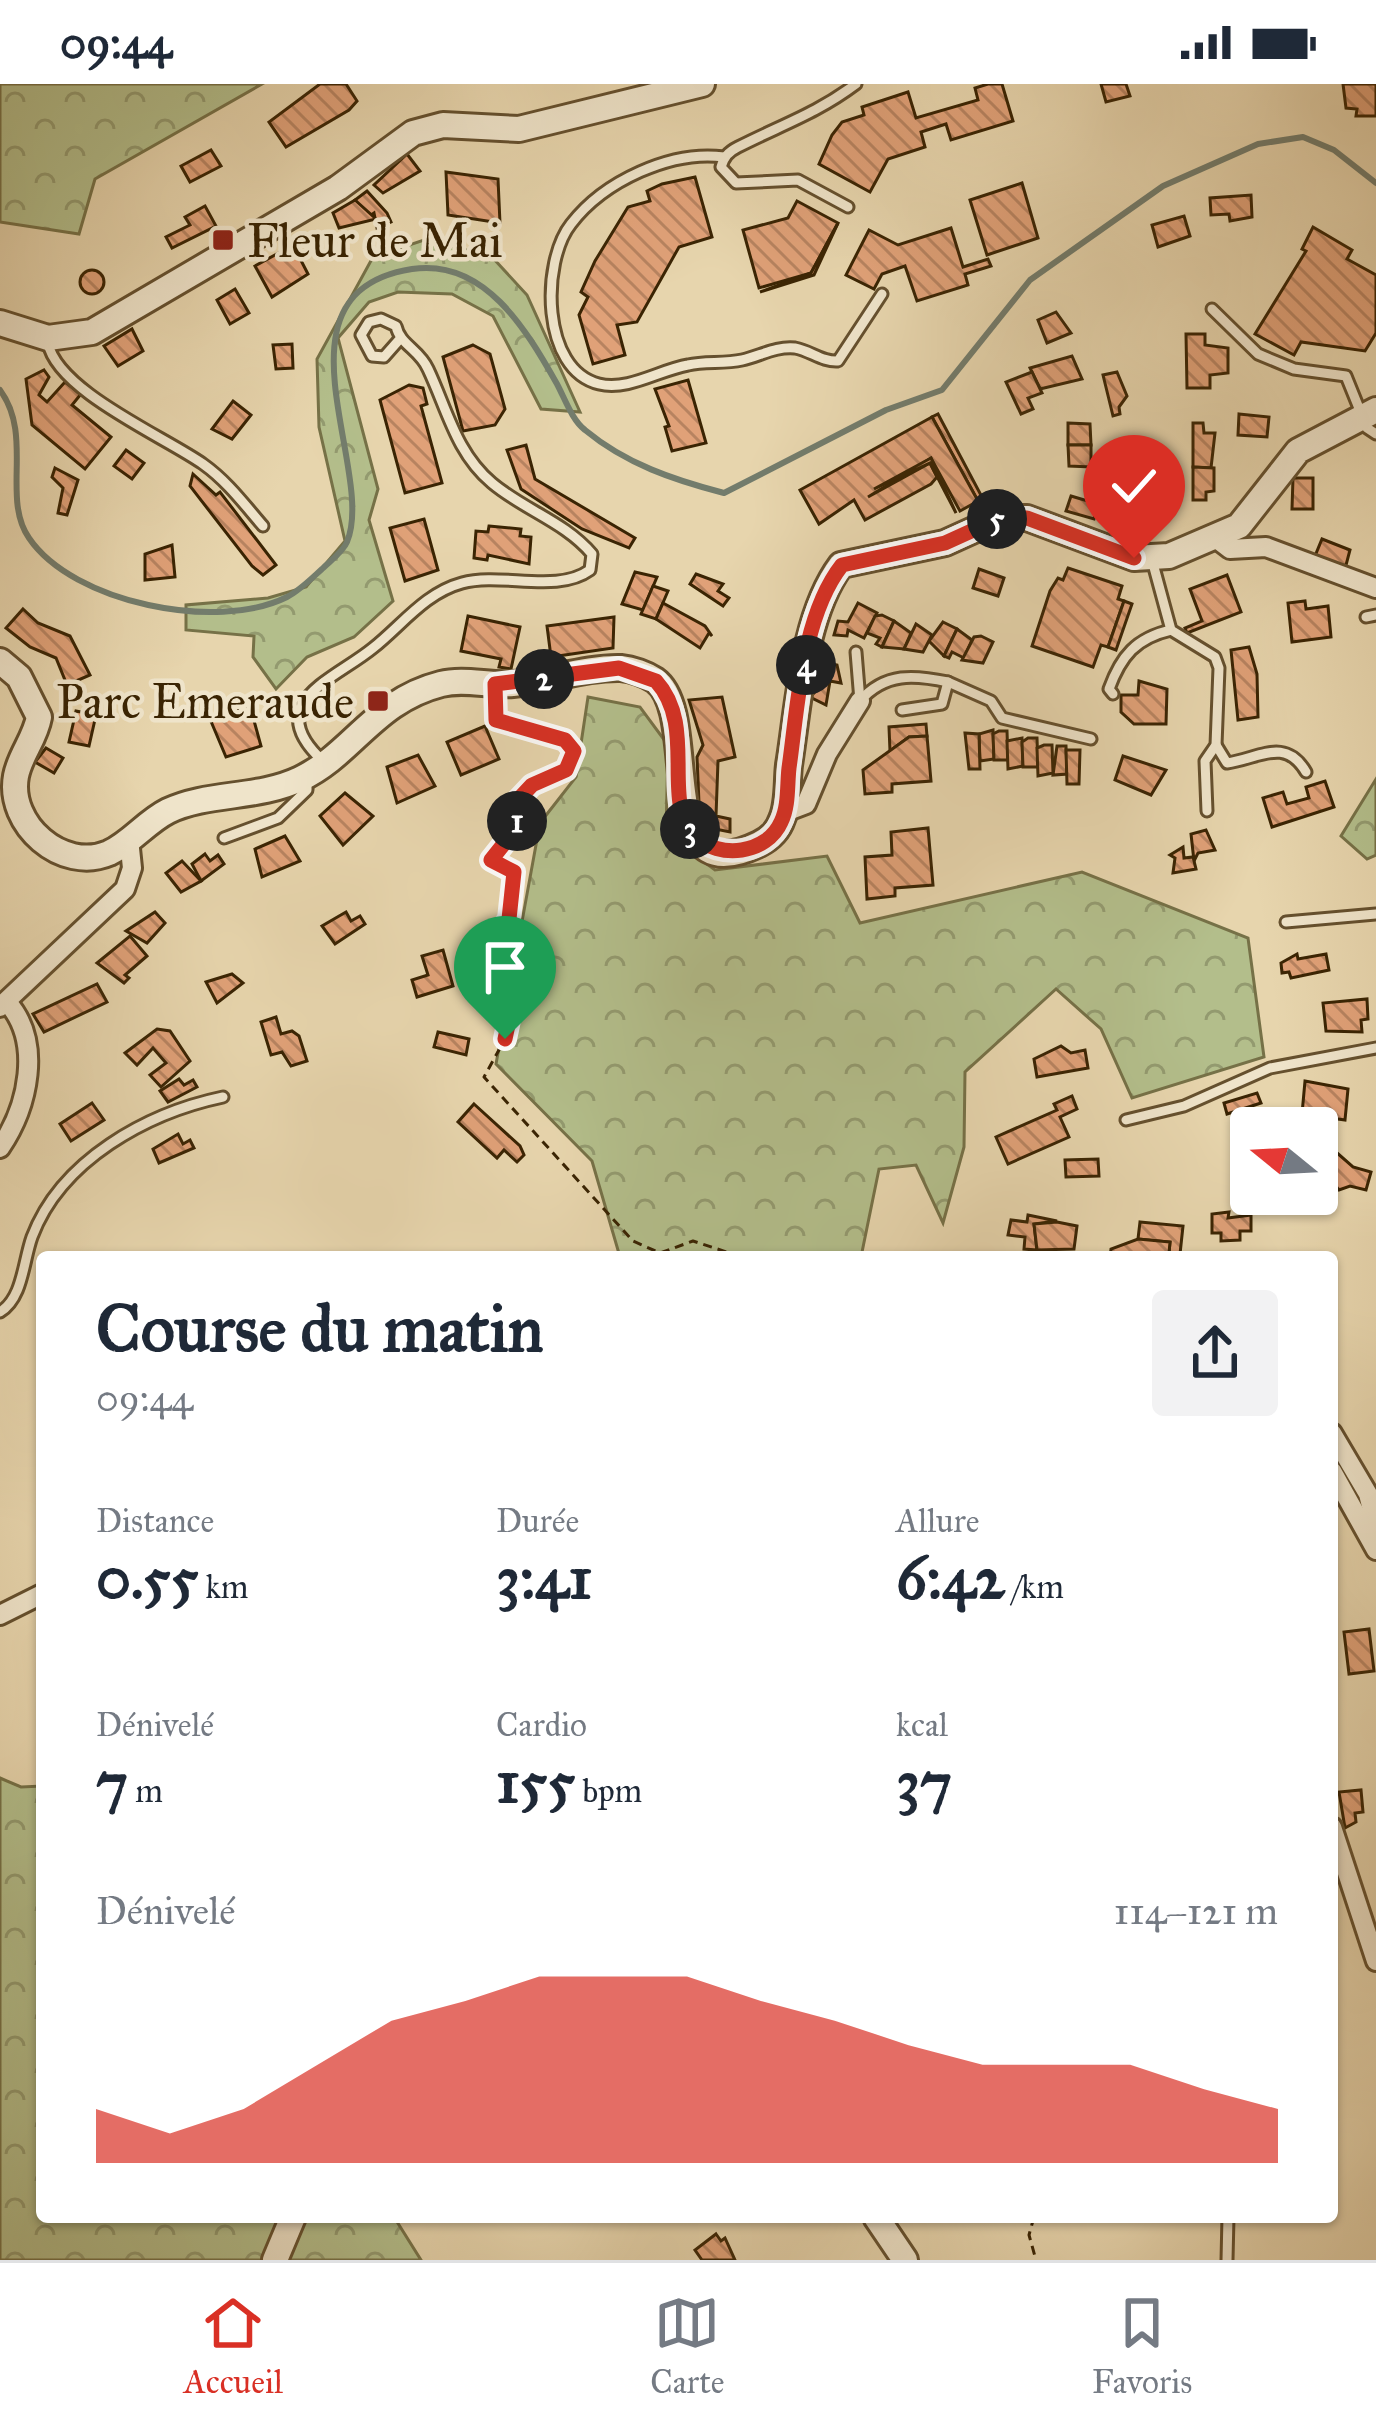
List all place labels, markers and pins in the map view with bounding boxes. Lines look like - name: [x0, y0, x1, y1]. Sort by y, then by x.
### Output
- place label: Fleur de Mai: [247, 211, 502, 270]
- marker: Fleur de Mai: [210, 227, 236, 253]
- pin: [1083, 435, 1185, 558]
- pin: 5: [967, 489, 1027, 549]
- pin: 4: [776, 635, 836, 695]
- pin: 2: [514, 649, 574, 709]
- place label: Parc Emeraude: [56, 672, 354, 731]
- marker: Parc Emeraude: [365, 688, 391, 714]
- pin: 1: [487, 791, 547, 851]
- pin: 3: [660, 799, 720, 859]
- pin: [454, 916, 556, 1039]

